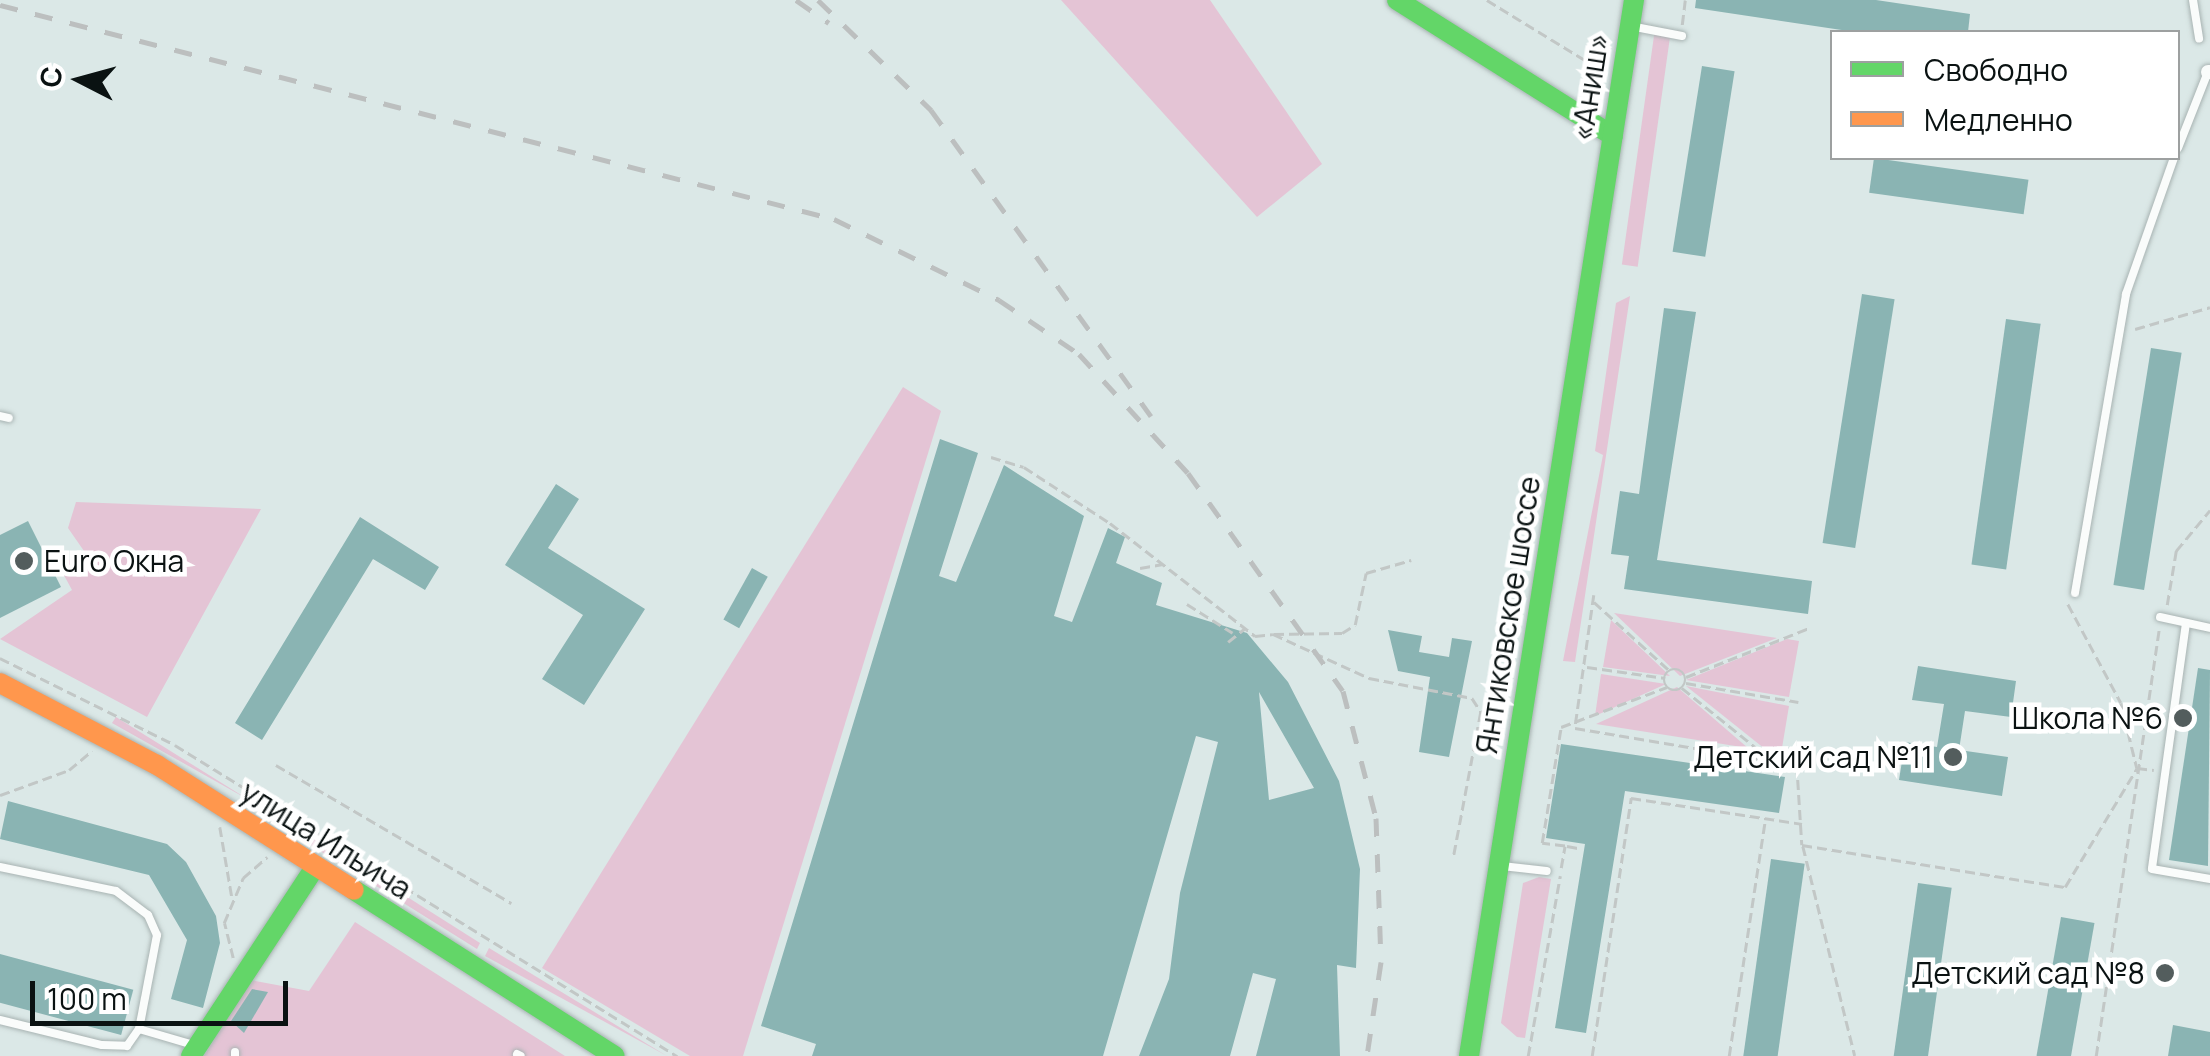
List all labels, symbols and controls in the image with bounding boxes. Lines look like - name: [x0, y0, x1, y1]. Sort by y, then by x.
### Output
- north arrow: [30, 30, 130, 130]
- legend: [1830, 30, 2180, 160]
- street label: «Аниш»: [1564, 31, 1616, 143]
- text: Свободно: [1924, 49, 2068, 90]
- text: С: [30, 65, 70, 89]
- text: Медленно: [1924, 99, 2073, 140]
- street label: Янтиковское шоссе: [1468, 474, 1548, 756]
- place label: Euro Окна: [44, 543, 184, 579]
- marker: Euro Окна: [13, 550, 35, 572]
- place label: Школа №6: [2012, 700, 2163, 736]
- marker: Школа №6: [2172, 707, 2194, 729]
- place label: Детский сад №11: [1693, 739, 1933, 775]
- marker: Детский сад №11: [1942, 746, 1964, 768]
- street label: улица Ильича: [234, 773, 418, 907]
- place label: Детский сад №8: [1911, 955, 2145, 991]
- scale bar: [35, 961, 292, 1023]
- marker: Детский сад №8: [2154, 962, 2176, 984]
- text: 100 m: [47, 978, 127, 1019]

